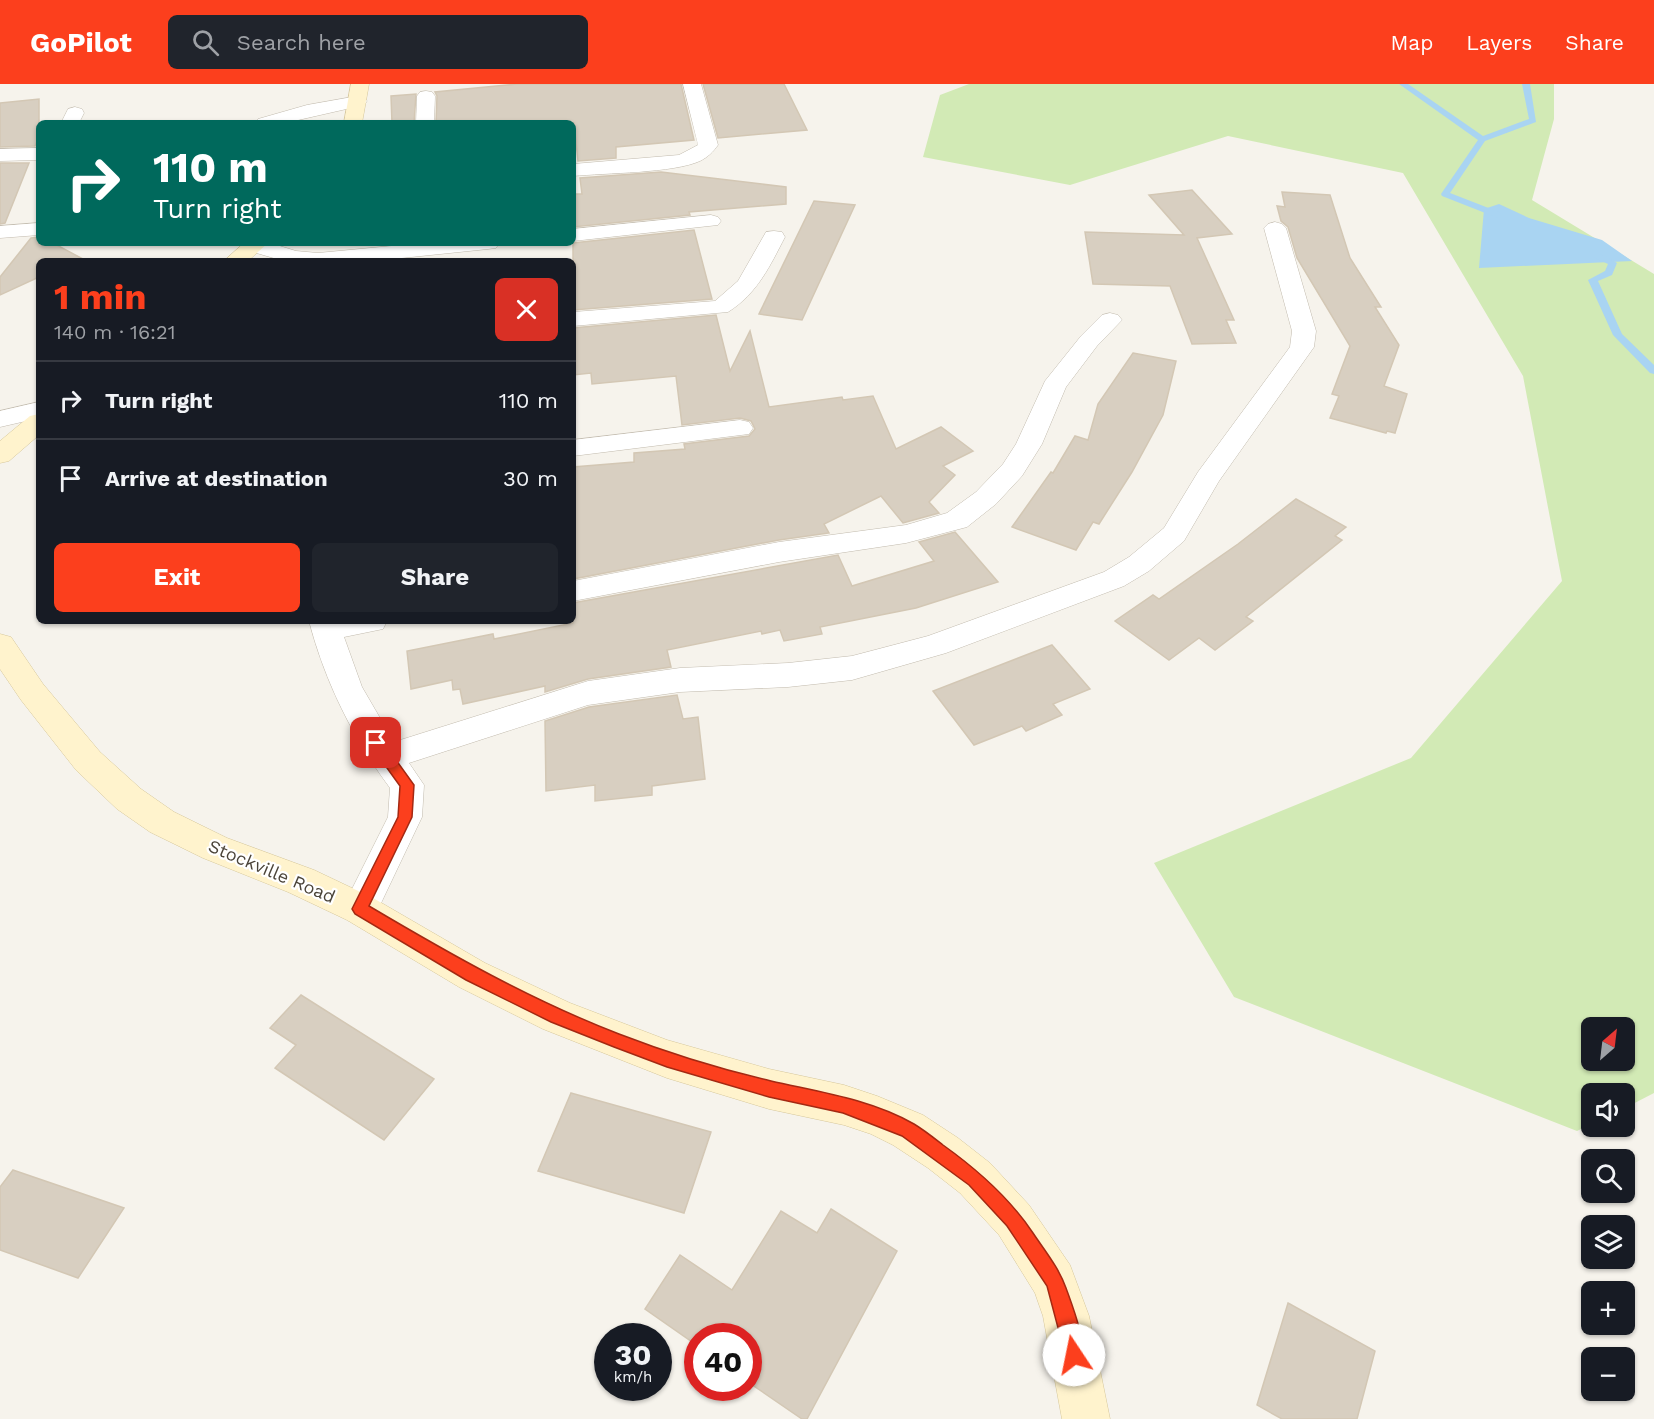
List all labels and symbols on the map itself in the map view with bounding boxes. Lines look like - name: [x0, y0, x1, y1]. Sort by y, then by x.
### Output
- pin: [350, 717, 401, 768]
- street label: Stockville Road: [205, 835, 339, 907]
- north arrow: [1581, 1017, 1635, 1071]
- speed limit sign: 40: [684, 1323, 762, 1401]
- position arrow: [1042, 1323, 1106, 1387]

